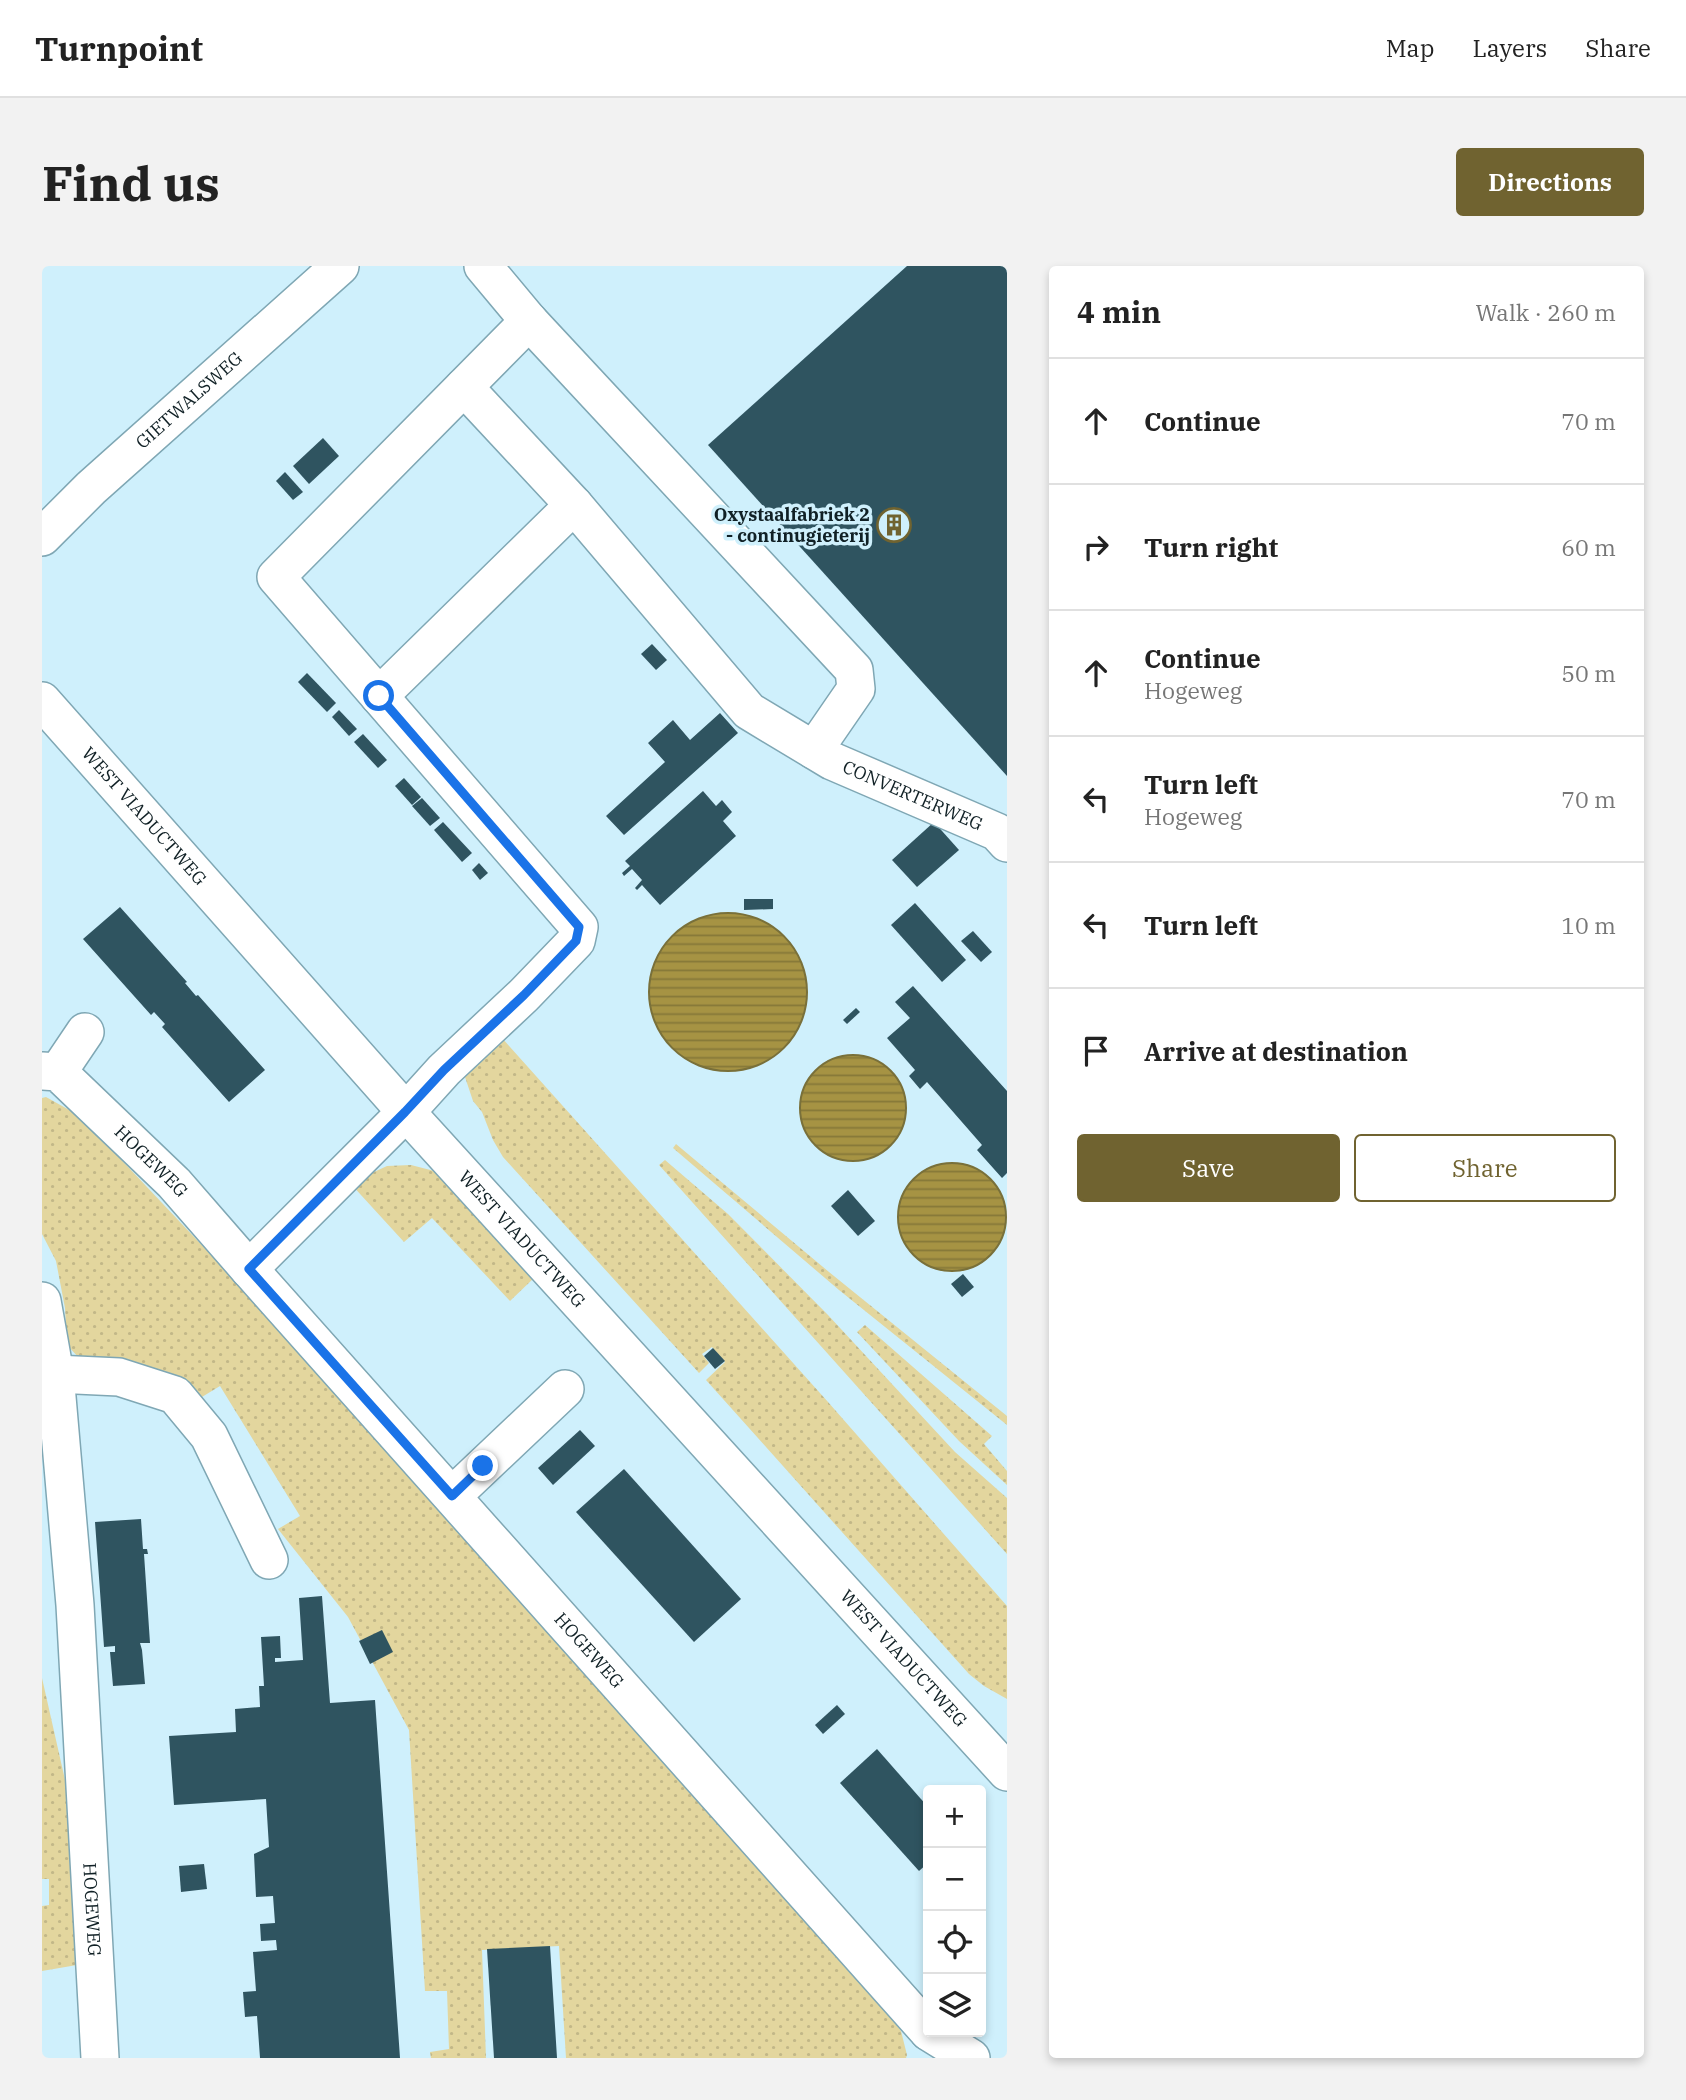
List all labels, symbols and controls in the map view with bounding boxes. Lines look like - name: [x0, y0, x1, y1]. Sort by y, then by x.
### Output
- text: Turnpoint: [35, 27, 203, 70]
- text: Map: [1386, 32, 1434, 64]
- text: Layers: [1472, 32, 1547, 64]
- text: Share: [1585, 32, 1651, 64]
- button: Directions: [1456, 148, 1644, 216]
- text: Find us: [42, 151, 220, 214]
- text: 4 min: [1077, 292, 1161, 331]
- text: Walk · 260 m: [1475, 297, 1616, 327]
- street label: GIETWALSWEG: [131, 346, 247, 454]
- icon: ahead: [1077, 402, 1115, 440]
- text: Continue: [1144, 404, 1261, 438]
- text: 70 m: [1561, 406, 1616, 436]
- place label: Oxystaalfabriek 2 - continugieterij: [714, 503, 870, 547]
- building icon: Oxystaalfabriek 2 - continugieterij: [875, 506, 913, 544]
- icon: right: [1077, 528, 1115, 566]
- text: Turn right: [1144, 530, 1278, 564]
- text: 60 m: [1561, 532, 1616, 562]
- text: Continue: [1144, 641, 1261, 675]
- icon: ahead: [1077, 654, 1115, 692]
- text: 50 m: [1561, 658, 1616, 688]
- text: Hogeweg: [1144, 675, 1242, 705]
- route start: [363, 680, 394, 711]
- street label: WEST VIADUCTWEG: [77, 742, 212, 890]
- street label: CONVERTERWEG: [839, 755, 987, 836]
- text: Turn left: [1144, 767, 1258, 801]
- icon: left: [1077, 780, 1115, 818]
- text: 70 m: [1561, 784, 1616, 814]
- text: Hogeweg: [1144, 801, 1242, 831]
- icon: left: [1077, 906, 1115, 944]
- text: Turn left: [1144, 908, 1258, 942]
- text: 10 m: [1561, 910, 1616, 940]
- icon: arrive: [1077, 1032, 1115, 1070]
- text: Arrive at destination: [1144, 1034, 1408, 1068]
- street label: HOGEWEG: [110, 1120, 193, 1202]
- button: Save: [1077, 1134, 1340, 1202]
- button: Share: [1354, 1134, 1616, 1202]
- street label: WEST VIADUCTWEG: [454, 1165, 590, 1312]
- route end: [467, 1450, 498, 1481]
- street label: WEST VIADUCTWEG: [836, 1585, 972, 1731]
- street label: HOGEWEG: [550, 1608, 629, 1693]
- map controls: [923, 1785, 986, 2037]
- button: +: [923, 1785, 986, 1848]
- button: −: [923, 1848, 986, 1911]
- street label: HOGEWEG: [78, 1862, 106, 1957]
- button: locate: [923, 1911, 986, 1974]
- button: layers: [923, 1974, 986, 2037]

